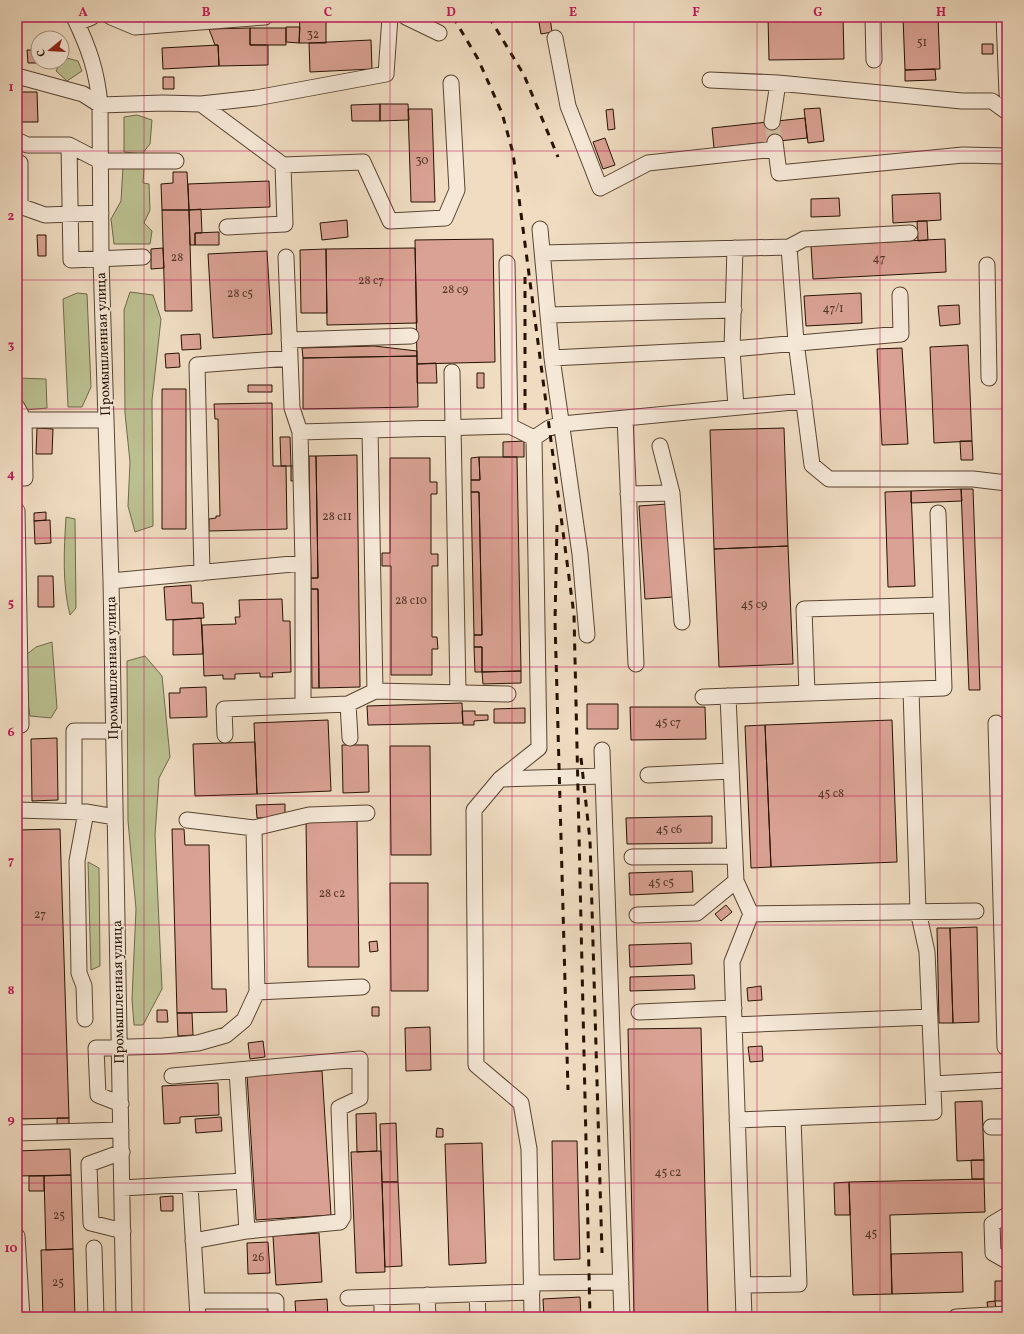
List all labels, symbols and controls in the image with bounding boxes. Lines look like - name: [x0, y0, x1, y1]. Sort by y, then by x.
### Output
- text: A: [78, 4, 88, 22]
- text: B: [202, 4, 211, 22]
- text: C: [324, 4, 332, 22]
- text: D: [446, 4, 456, 22]
- text: E: [569, 4, 577, 22]
- text: F: [692, 4, 700, 22]
- text: G: [813, 4, 823, 22]
- text: H: [936, 4, 946, 22]
- house number: 32: [307, 27, 319, 43]
- north arrow: [30, 30, 70, 70]
- house number: 51: [917, 35, 927, 51]
- text: С: [34, 47, 50, 58]
- text: 1: [8, 79, 14, 97]
- house number: 30: [415, 153, 429, 169]
- text: 2: [8, 208, 15, 226]
- house number: 28: [171, 250, 183, 266]
- house number: 47: [873, 251, 886, 267]
- street label: Промышленная улица: [92, 272, 116, 416]
- house number: 28 с7: [358, 273, 384, 289]
- house number: 28 с9: [442, 282, 468, 298]
- house number: 28 с5: [227, 286, 253, 302]
- house number: 47/1: [822, 301, 844, 317]
- text: 3: [8, 337, 15, 355]
- text: 4: [7, 466, 15, 484]
- house number: 28 с11: [322, 509, 352, 525]
- house number: 28 с10: [395, 593, 427, 609]
- text: 5: [8, 595, 14, 613]
- street label: Промышленная улица: [102, 596, 124, 740]
- house number: 45 с9: [741, 597, 767, 613]
- house number: 45 с7: [655, 715, 681, 731]
- text: 6: [7, 724, 15, 742]
- house number: 45 с8: [818, 786, 844, 802]
- house number: 45 с6: [656, 822, 682, 838]
- text: 7: [8, 853, 14, 871]
- house number: 45 с5: [648, 875, 674, 891]
- house number: 28 с2: [319, 886, 345, 902]
- house number: 27: [34, 907, 46, 923]
- street label: Промышленная улица: [108, 920, 130, 1064]
- text: 8: [7, 982, 15, 1000]
- text: 9: [7, 1111, 15, 1129]
- house number: 45 с2: [655, 1165, 681, 1181]
- house number: 25: [53, 1208, 65, 1224]
- house number: 45: [865, 1226, 878, 1242]
- text: 10: [4, 1240, 18, 1258]
- house number: 26: [252, 1250, 264, 1266]
- house number: 25: [52, 1275, 64, 1291]

